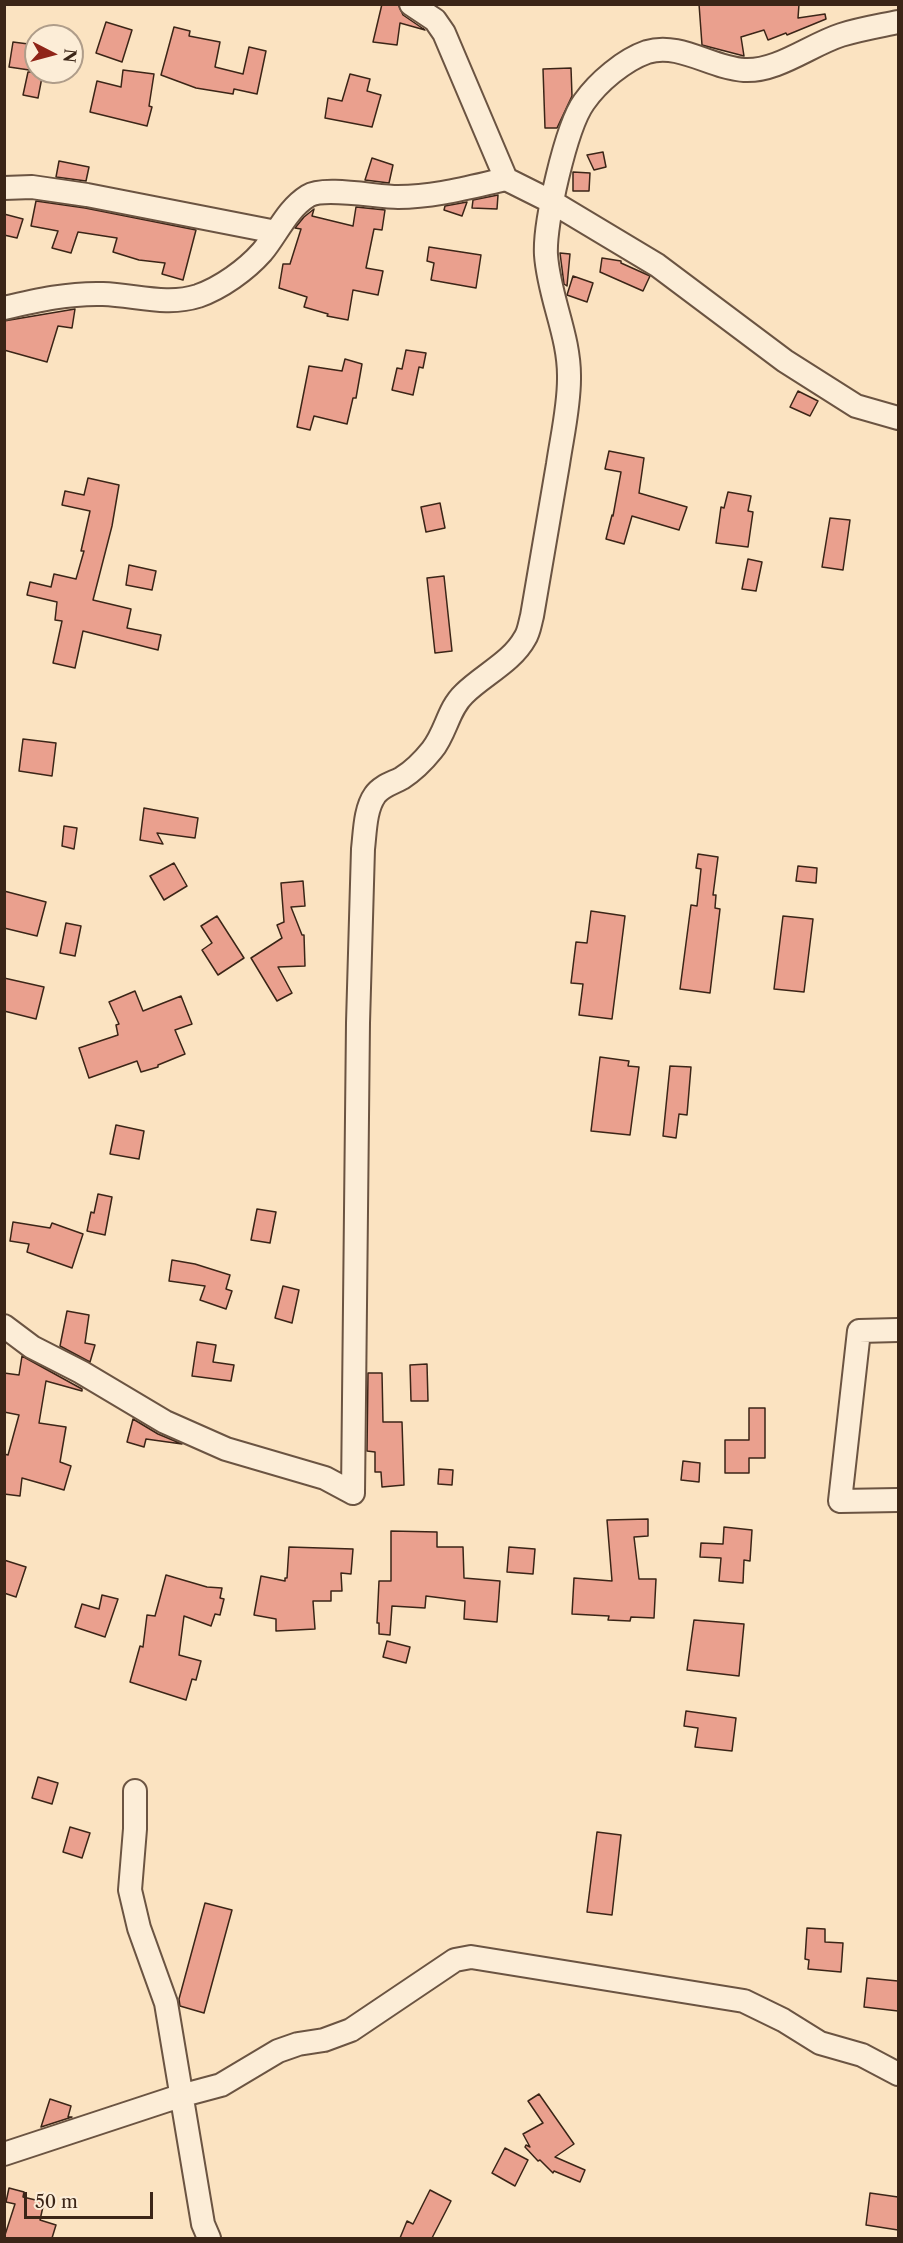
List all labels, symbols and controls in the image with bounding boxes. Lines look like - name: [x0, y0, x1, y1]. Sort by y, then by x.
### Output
- north arrow: [24, 24, 84, 84]
- text: N: [59, 48, 81, 64]
- scale bar: [27, 2180, 156, 2218]
- text: 50 m: [35, 2191, 78, 2213]

